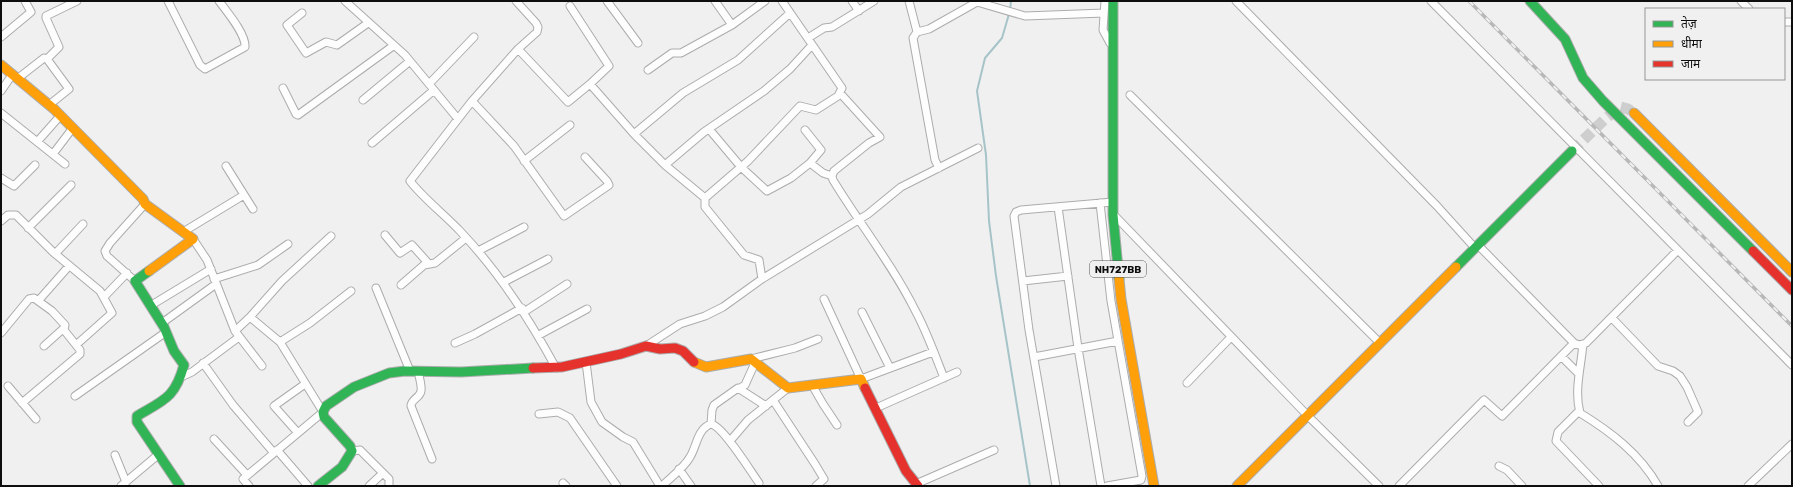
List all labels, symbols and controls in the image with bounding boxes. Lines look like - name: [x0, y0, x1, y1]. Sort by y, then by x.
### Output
- legend: [1645, 8, 1785, 80]
- text: तेज़: [1681, 16, 1698, 31]
- text: धीमा: [1681, 36, 1703, 51]
- text: जाम: [1681, 57, 1701, 71]
- road number: NH727BB: [1090, 261, 1146, 277]

